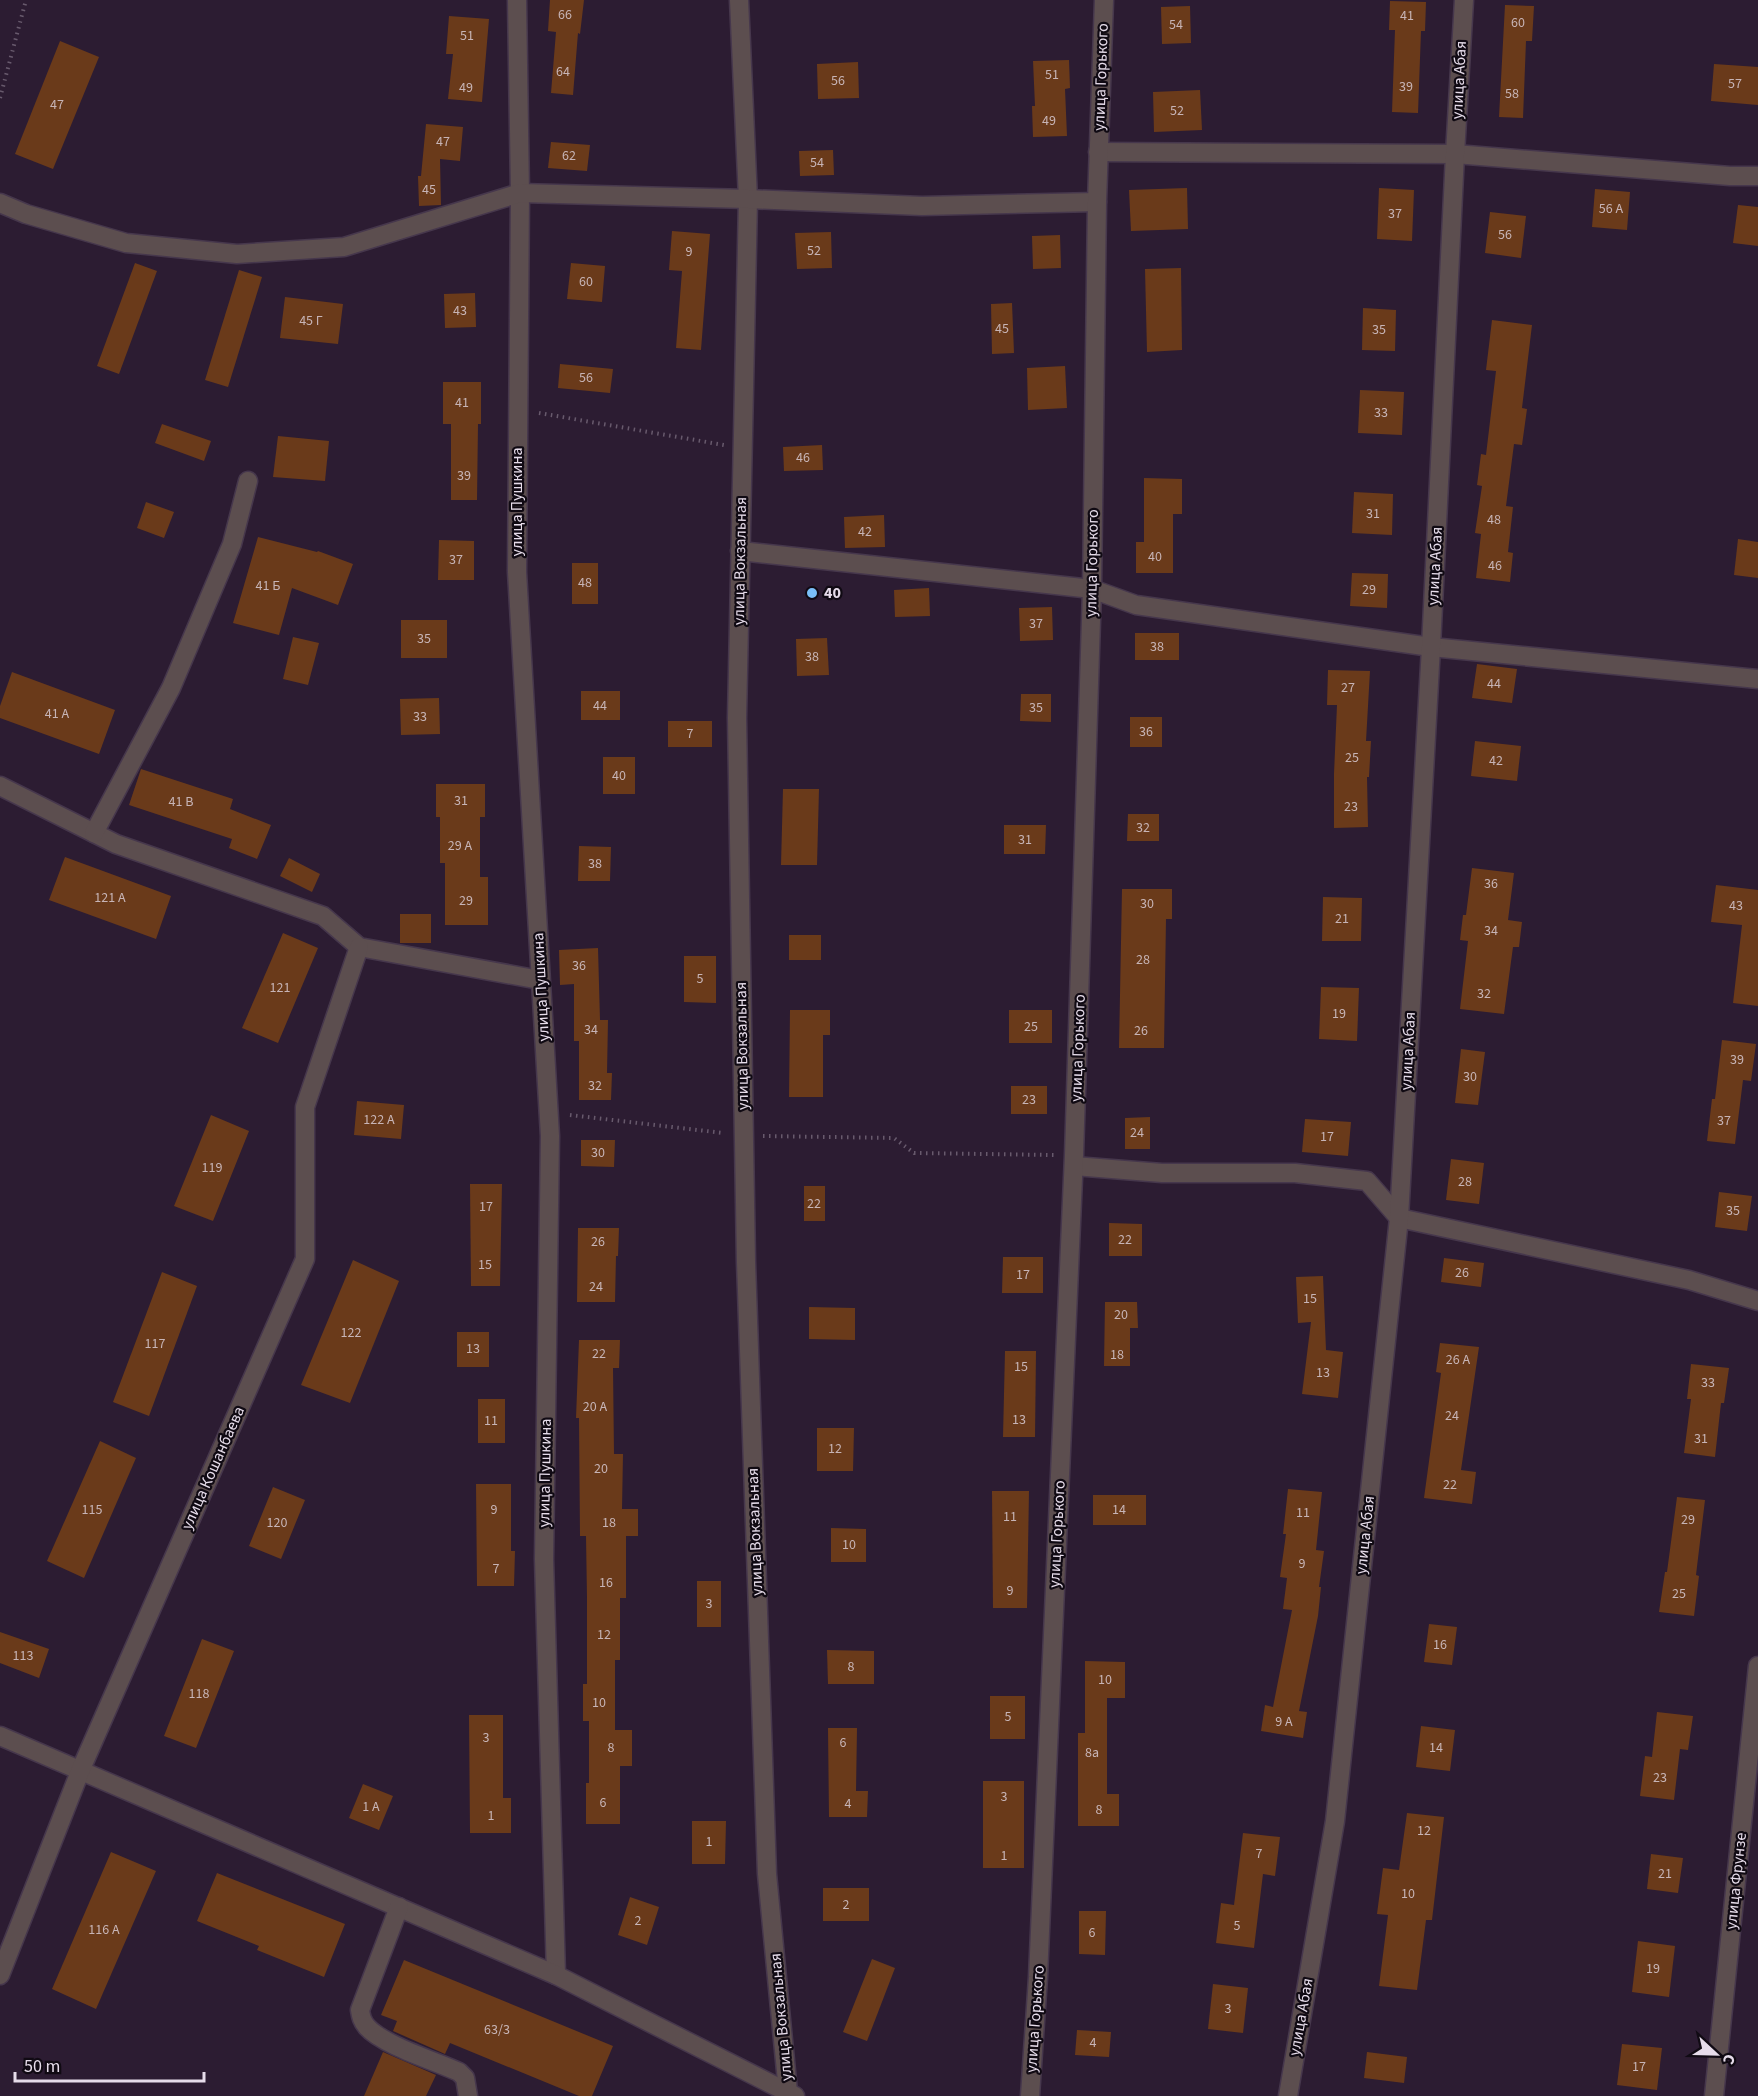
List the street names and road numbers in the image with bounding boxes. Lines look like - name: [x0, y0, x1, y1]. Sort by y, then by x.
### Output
- street label: улица Горького: [1088, 23, 1114, 131]
- street label: улица Абая: [1446, 40, 1472, 120]
- street label: улица Пушкина: [506, 448, 528, 556]
- street label: улица Вокзальная: [728, 497, 752, 625]
- street label: улица Горького: [1080, 509, 1104, 617]
- street label: улица Абая: [1422, 526, 1448, 606]
- street label: улица Пушкина: [527, 932, 555, 1042]
- street label: улица Вокзальная: [730, 982, 754, 1110]
- street label: улица Горького: [1065, 994, 1091, 1102]
- street label: улица Абая: [1395, 1011, 1421, 1091]
- street label: улица Кошанбаева: [176, 1403, 250, 1533]
- street label: улица Пушкина: [533, 1418, 557, 1528]
- street label: улица Вокзальная: [742, 1468, 768, 1596]
- street label: улица Горького: [1043, 1480, 1071, 1588]
- street label: улица Абая: [1350, 1495, 1380, 1575]
- street label: улица Фрунзе: [1720, 1831, 1752, 1931]
- street label: улица Вокзальная: [764, 1952, 798, 2082]
- street label: улица Горького: [1020, 1965, 1050, 2073]
- street label: улица Абая: [1283, 1976, 1319, 2058]

